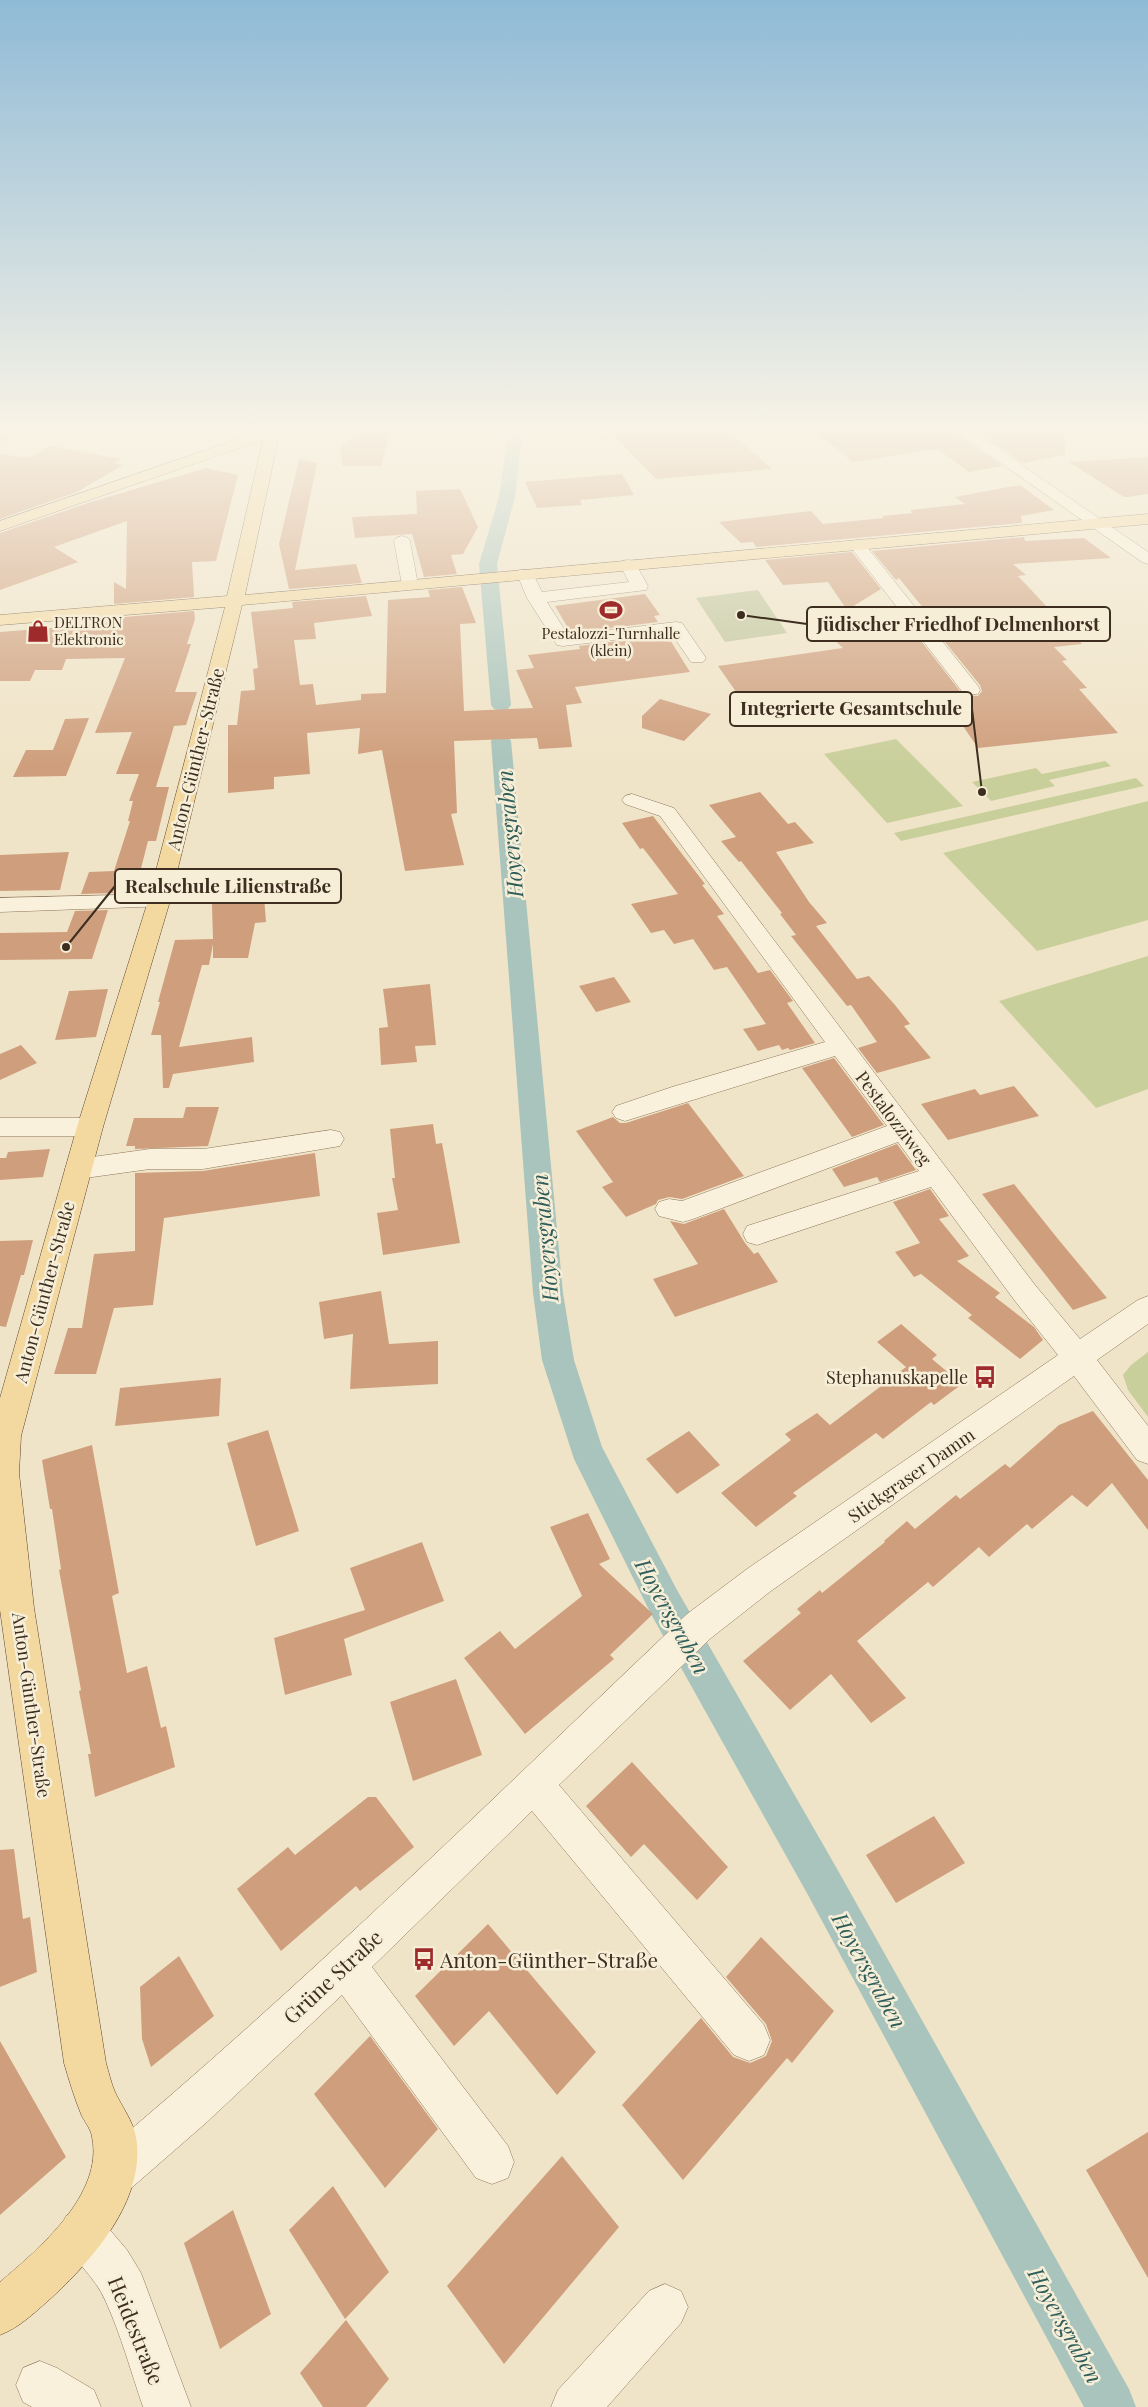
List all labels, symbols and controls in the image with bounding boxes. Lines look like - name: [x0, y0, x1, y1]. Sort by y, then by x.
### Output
- sports icon: Pestalozzi-Turnhalle (klein): [598, 597, 624, 623]
- callout: Jüdischer Friedhof Delmenhorst: [807, 607, 1110, 641]
- text: Jüdischer Friedhof Delmenhorst: [815, 610, 1100, 636]
- place label: DELTRON Elektronic: [54, 612, 124, 649]
- shop icon: DELTRON Elektronic: [25, 618, 51, 644]
- place label: Pestalozzi-Turnhalle (klein): [542, 623, 680, 660]
- street label: Anton-Günther-Straße: [160, 665, 229, 854]
- callout: Integrierte Gesamtschule: [730, 692, 972, 726]
- text: Integrierte Gesamtschule: [740, 694, 962, 720]
- water label: Hoyersgraben: [488, 769, 530, 900]
- callout: Realschule Lilienstraße: [115, 869, 341, 903]
- text: Realschule Lilienstraße: [125, 872, 331, 898]
- street label: Pestalozziweg: [851, 1066, 938, 1170]
- water label: Hoyersgraben: [523, 1173, 565, 1304]
- street label: Anton-Günther-Straße: [8, 1199, 80, 1386]
- bus stop icon: Stephanuskapelle: [972, 1364, 998, 1390]
- place label: Stephanuskapelle: [826, 1365, 968, 1389]
- street label: Stickgraser Damm: [843, 1422, 979, 1528]
- water label: Hoyersgraben: [628, 1552, 717, 1679]
- street label: Anton-Günther-Straße: [7, 1610, 57, 1799]
- water label: Hoyersgraben: [825, 1906, 914, 2033]
- street label: Grüne Straße: [276, 1923, 388, 2029]
- place label: Anton-Günther-Straße: [439, 1945, 658, 1973]
- bus stop icon: Anton-Günther-Straße: [411, 1946, 437, 1972]
- water label: Hoyersgraben: [1021, 2261, 1110, 2388]
- street label: Heidestraße: [103, 2272, 171, 2388]

